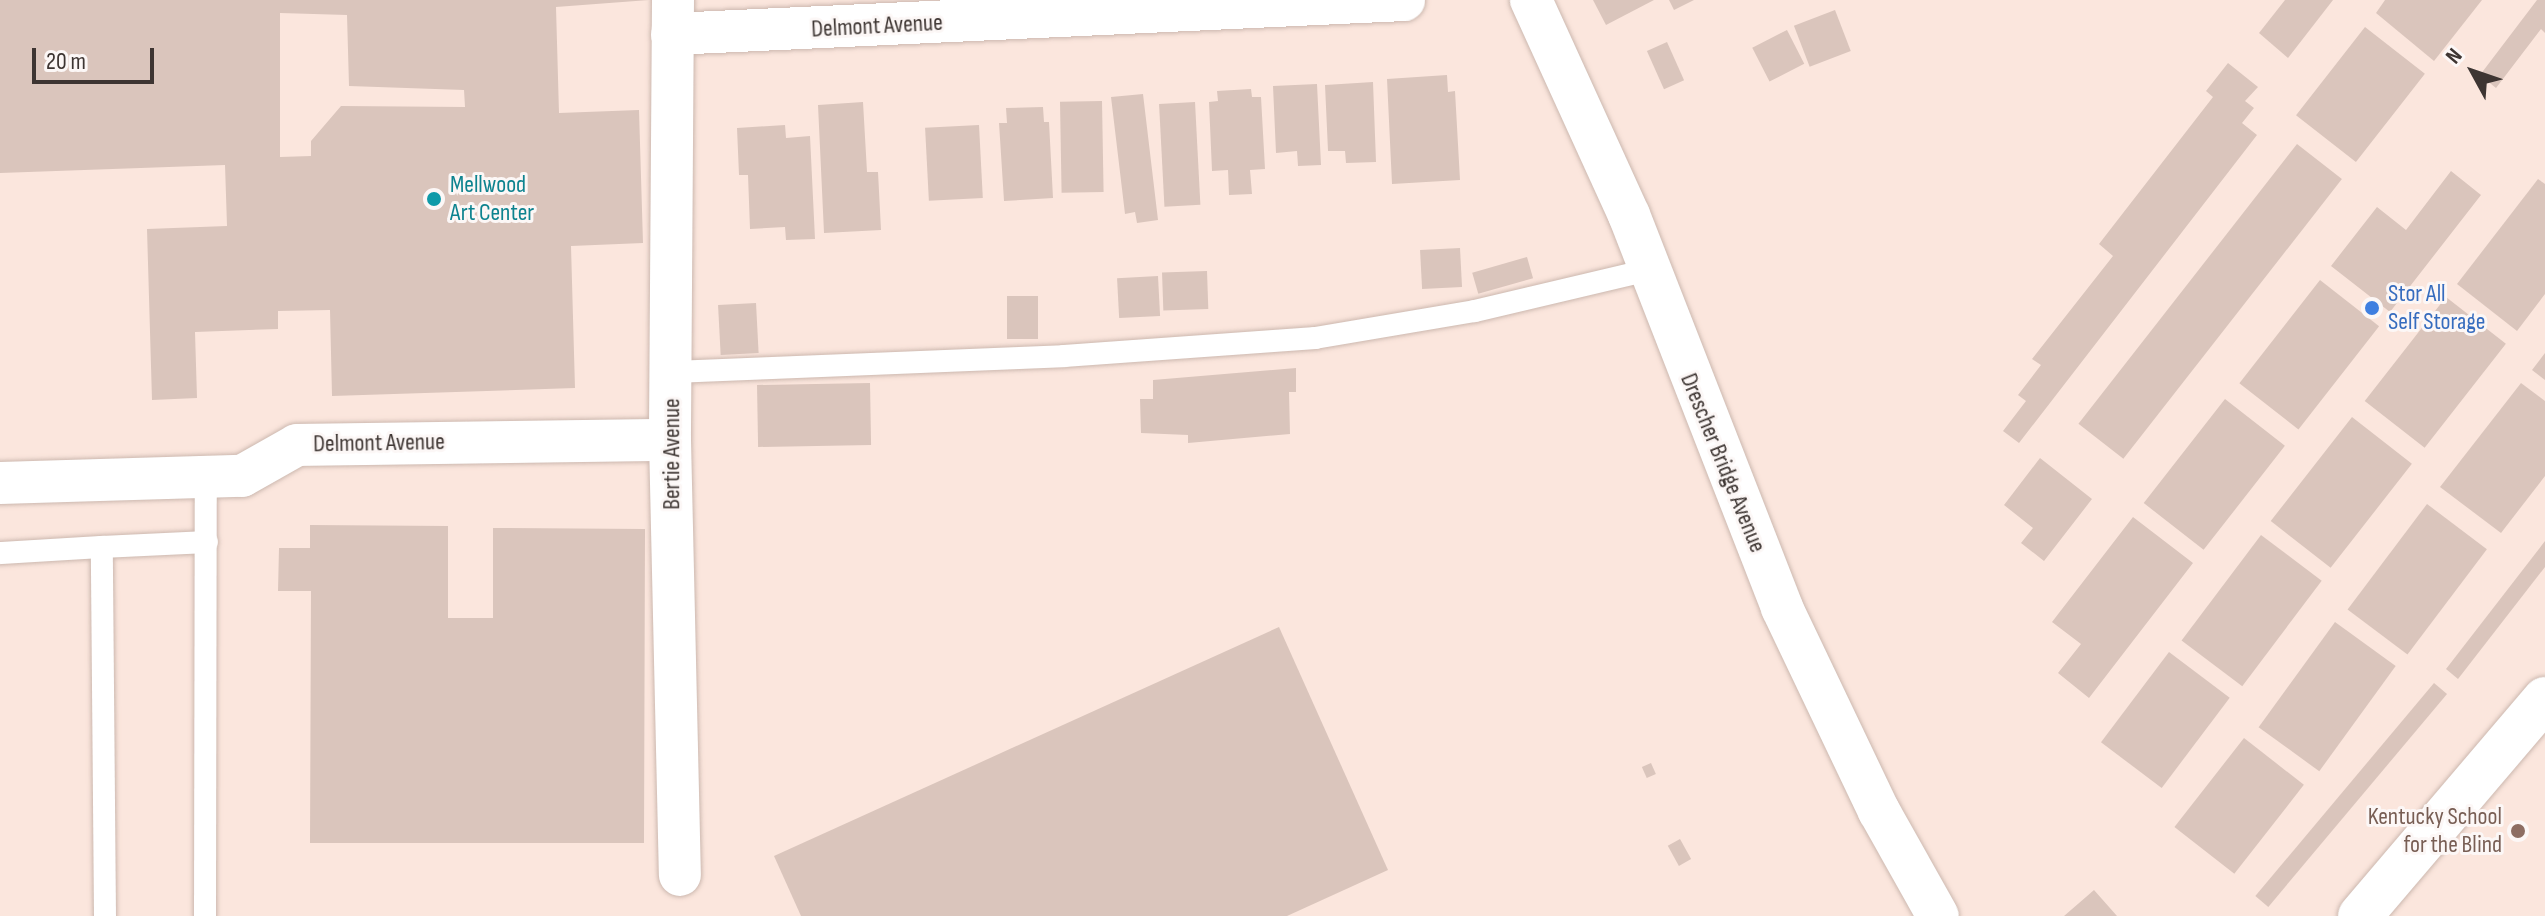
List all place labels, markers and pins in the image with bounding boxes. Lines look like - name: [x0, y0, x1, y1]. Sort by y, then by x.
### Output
- place label: Mellwood Art Center: [450, 171, 534, 227]
- marker: Mellwood Art Center: [425, 190, 443, 208]
- place label: Stor All Self Storage: [2388, 280, 2485, 336]
- marker: Stor All Self Storage: [2363, 299, 2381, 317]
- place label: Kentucky School for the Blind: [2368, 803, 2502, 859]
- marker: Kentucky School for the Blind: [2509, 822, 2527, 840]

